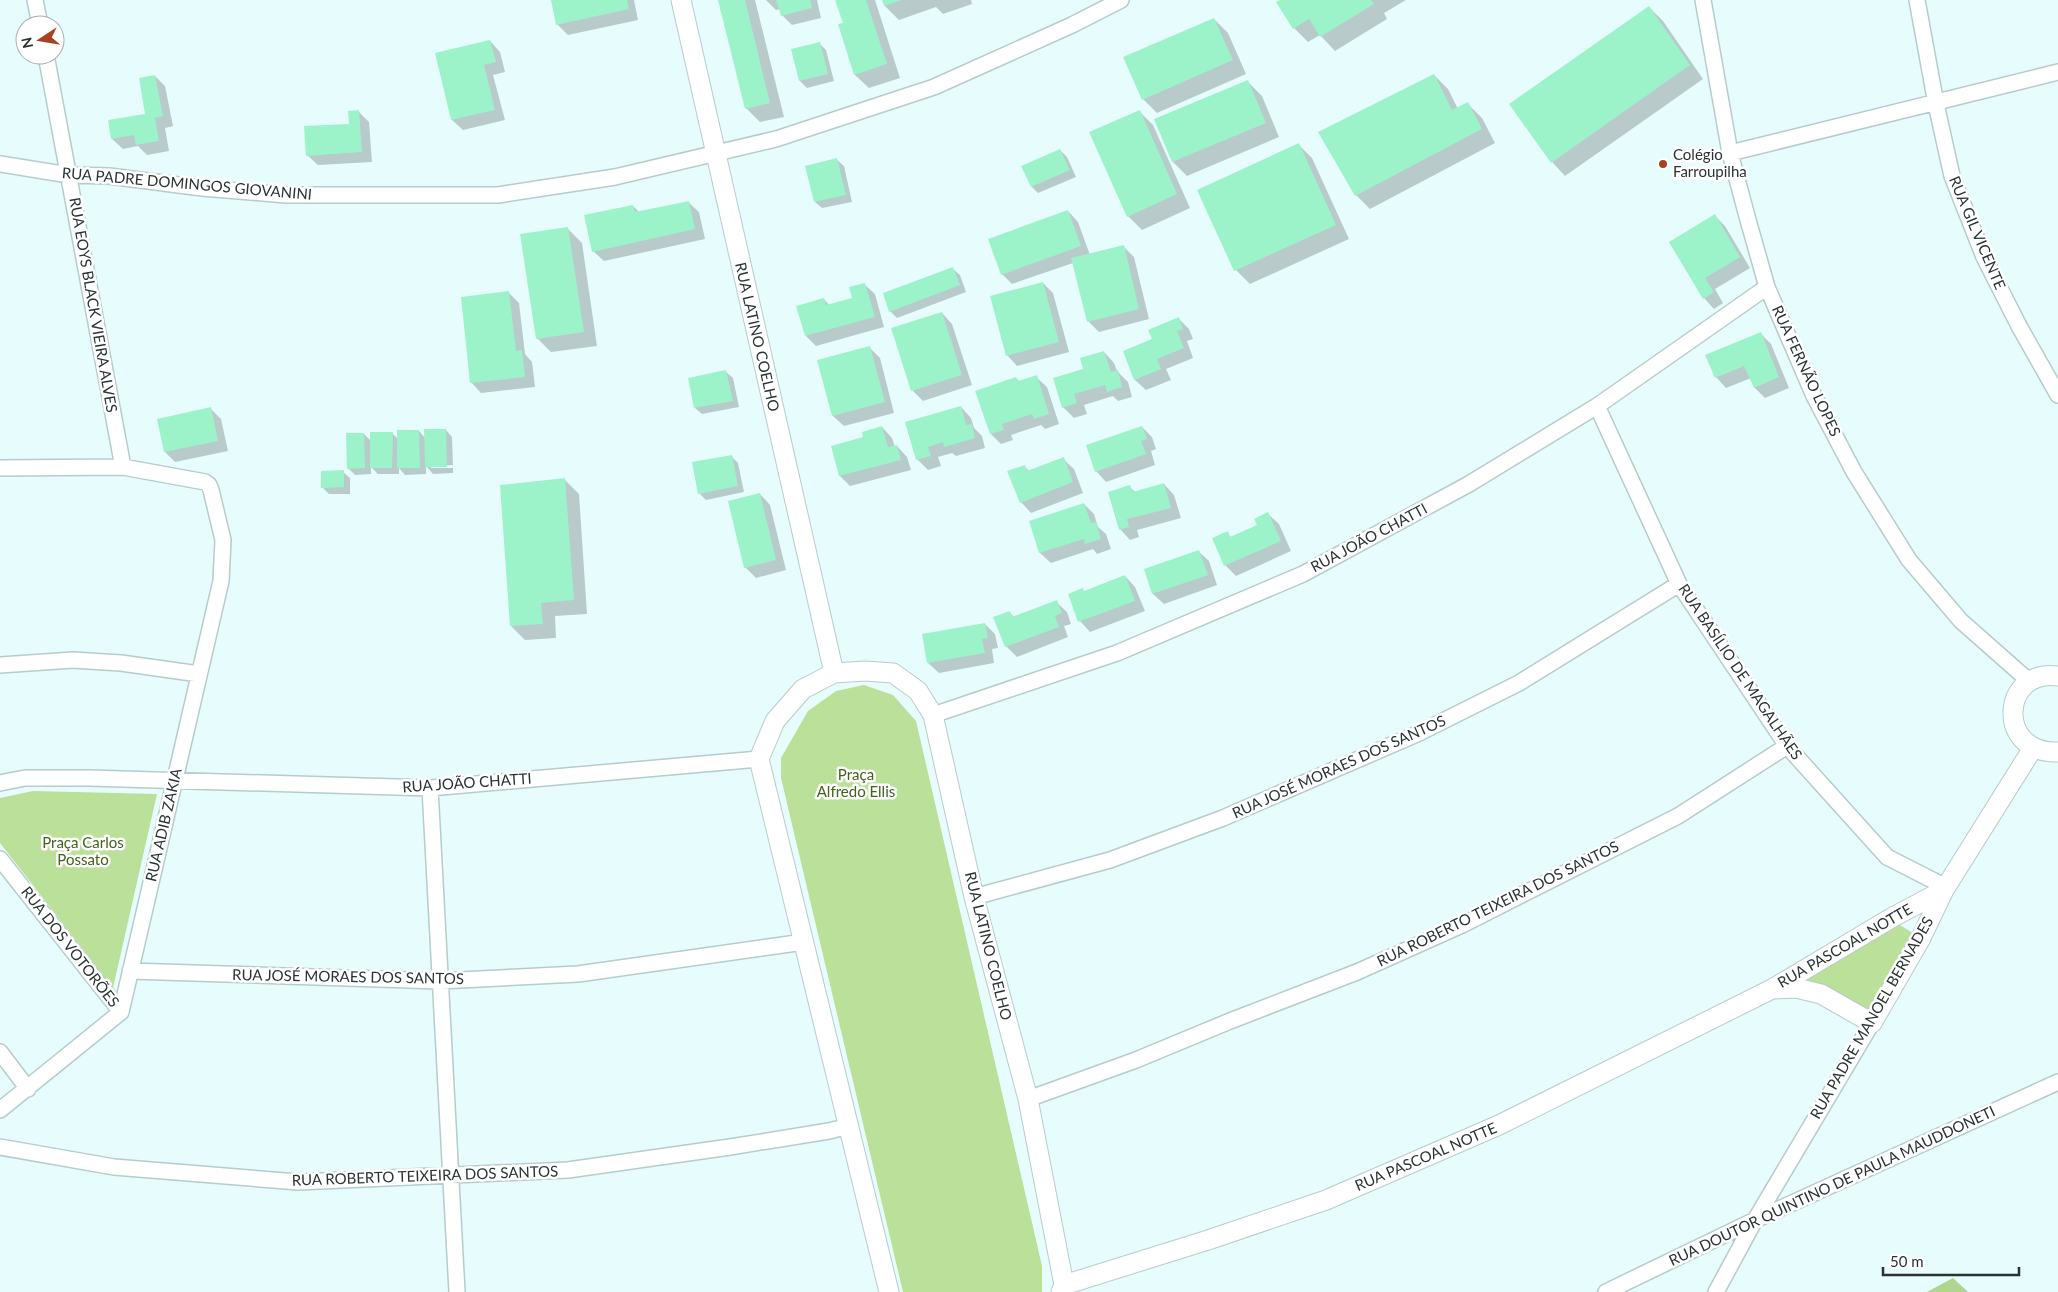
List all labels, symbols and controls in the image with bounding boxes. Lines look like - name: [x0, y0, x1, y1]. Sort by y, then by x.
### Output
- north arrow: [15, 15, 65, 65]
- text: N: [17, 36, 36, 50]
- place label: Colégio Farroupilha: [1673, 145, 1747, 180]
- marker: Colégio Farroupilha: [1657, 158, 1669, 170]
- street label: RUA PADRE DOMINGOS GIOVANINI: [61, 163, 313, 203]
- street label: RUA GIL VICENTE: [1946, 173, 2010, 292]
- street label: RUA EOYS BLACK VIEIRA ALVES: [66, 196, 122, 414]
- street label: RUA LATINO COELHO: [732, 260, 784, 413]
- street label: RUA FERNÃO LOPES: [1769, 302, 1845, 439]
- street label: RUA JOÃO CHATTI: [1307, 499, 1430, 575]
- street label: RUA BASÍLIO DE MAGALHÃES: [1675, 580, 1807, 763]
- street label: RUA JOSÉ MORAES DOS SANTOS: [1229, 711, 1448, 821]
- street label: RUA ADIB ZAKIA: [141, 765, 185, 883]
- park label: Praça Alfredo Ellis: [817, 765, 895, 800]
- street label: RUA JOÃO CHATTI: [402, 769, 532, 795]
- park label: Praça Carlos Possato: [42, 833, 124, 868]
- street label: RUA ROBERTO TEIXEIRA DOS SANTOS: [1374, 837, 1621, 970]
- street label: RUA LATINO COELHO: [962, 870, 1016, 1022]
- street label: RUA DOS VOTORÕES: [18, 882, 124, 1010]
- street label: RUA PASCOAL NOTTE: [1774, 899, 1915, 991]
- street label: RUA PADRE MANOEL BERNADES: [1806, 913, 1936, 1122]
- street label: RUA JOSÉ MORAES DOS SANTOS: [232, 965, 464, 987]
- street label: RUA DOUTOR QUINTINO DE PAULA MAUDDONETI: [1666, 1101, 1998, 1269]
- street label: RUA PASCOAL NOTTE: [1352, 1118, 1499, 1194]
- street label: RUA ROBERTO TEIXEIRA DOS SANTOS: [291, 1161, 559, 1189]
- scale bar: [1883, 1244, 2019, 1276]
- text: 50 m: [1890, 1252, 1924, 1270]

